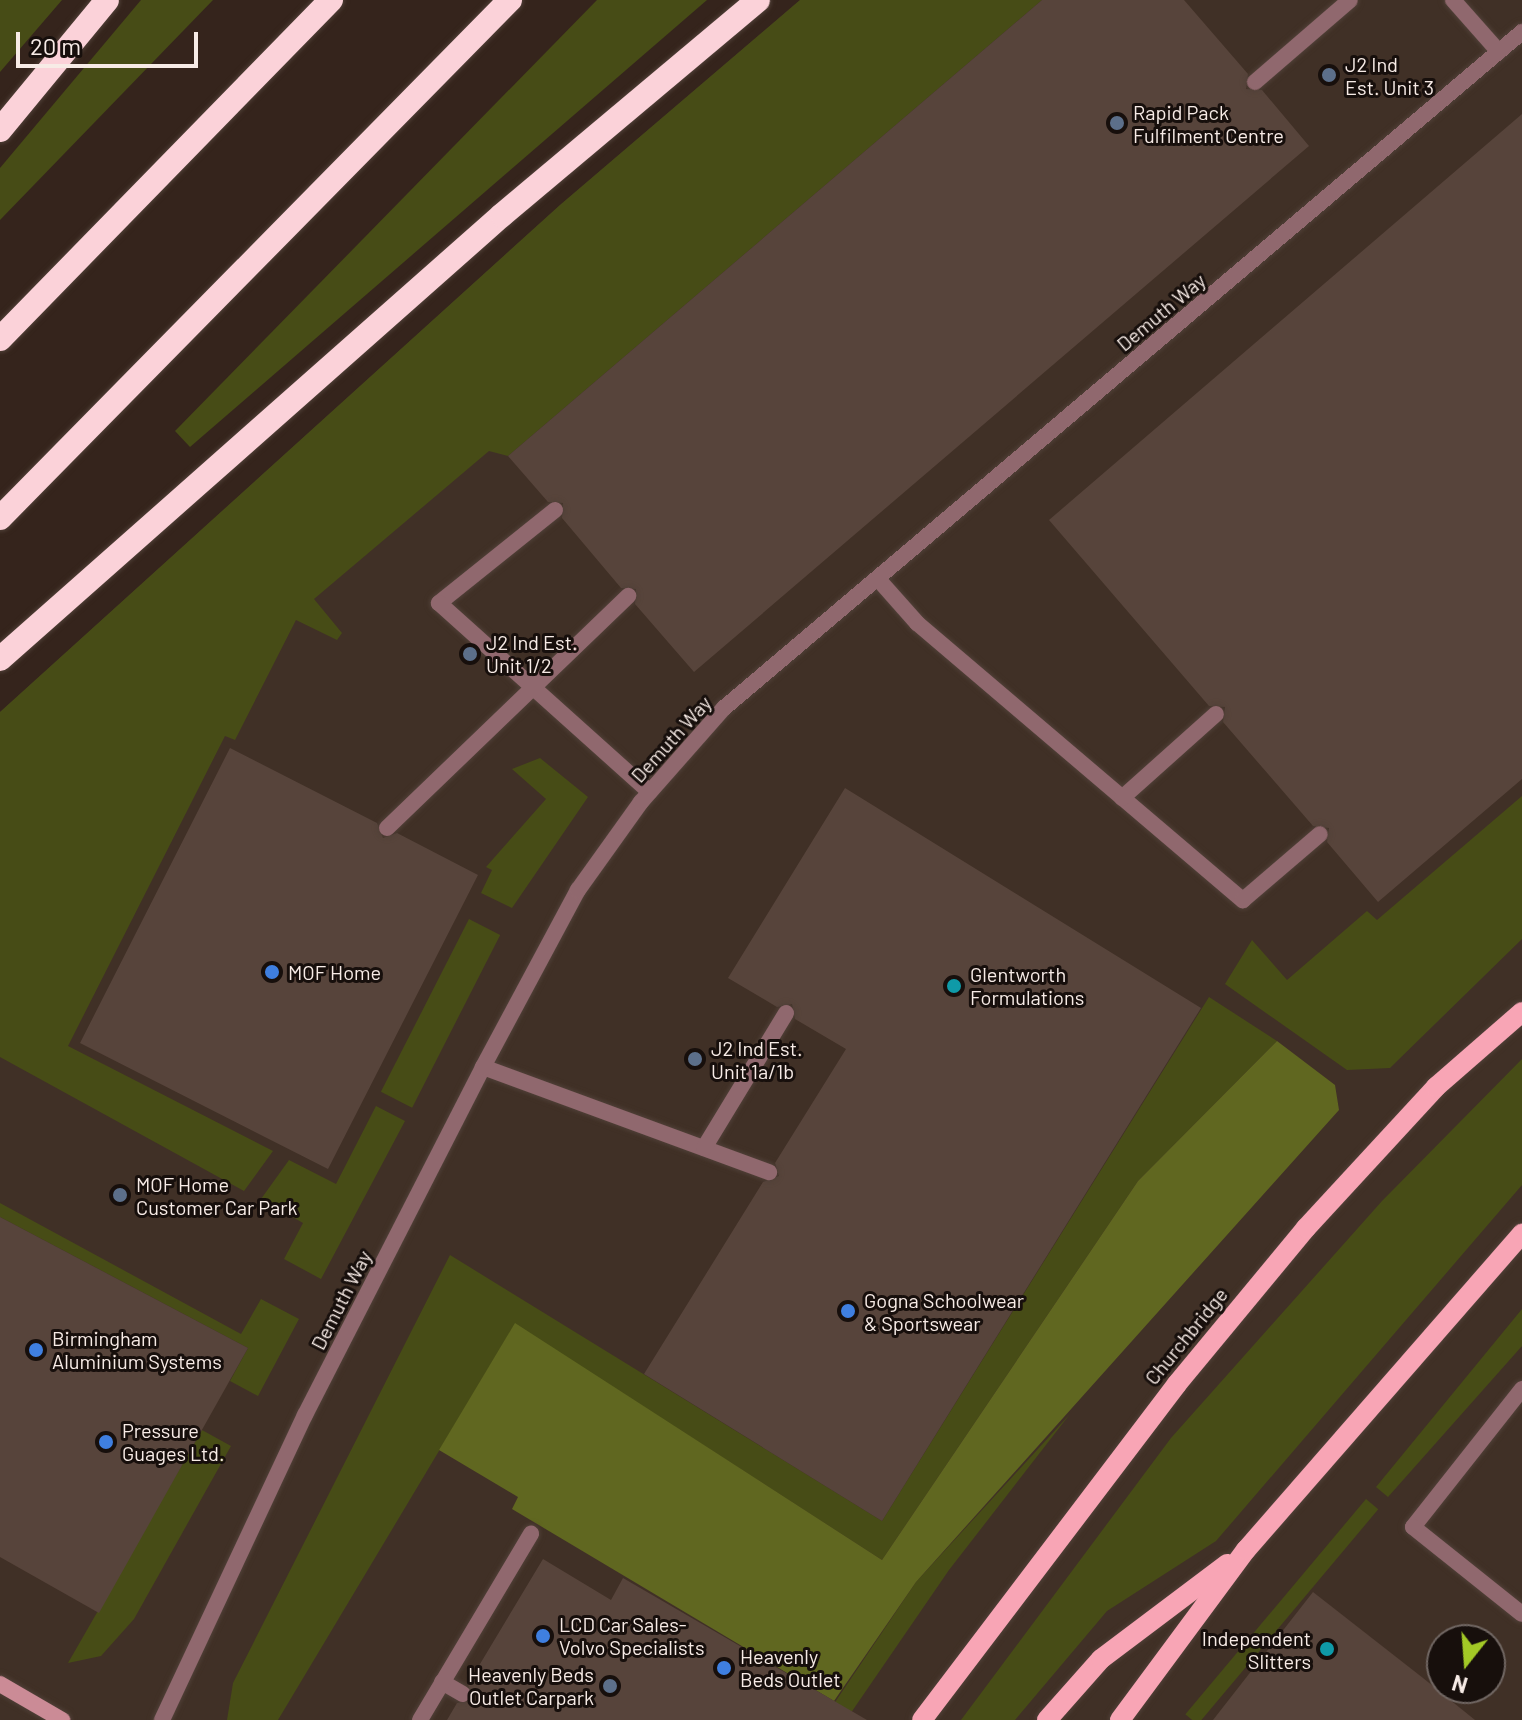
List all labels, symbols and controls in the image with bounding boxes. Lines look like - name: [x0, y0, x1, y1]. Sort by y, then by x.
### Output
- scale bar: [20, 16, 202, 66]
- text: 20 m: [30, 31, 81, 60]
- place label: J2 Ind Est. Unit 3: [1345, 52, 1434, 99]
- marker: J2 Ind Est. Unit 3: [1320, 66, 1338, 84]
- place label: Rapid Pack Fulfilment Centre: [1133, 100, 1284, 147]
- marker: Rapid Pack Fulfilment Centre: [1108, 114, 1126, 132]
- street label: Demuth Way: [1112, 268, 1210, 356]
- place label: J2 Ind Est. Unit 1/2: [486, 630, 578, 677]
- marker: J2 Ind Est. Unit 1/2: [461, 645, 479, 663]
- street label: Demuth Way: [626, 691, 716, 787]
- place label: MOF Home: [288, 960, 381, 984]
- place label: Glentworth Formulations: [970, 962, 1084, 1009]
- marker: MOF Home: [263, 963, 281, 981]
- marker: Glentworth Formulations: [945, 977, 963, 995]
- place label: J2 Ind Est. Unit 1a/1b: [711, 1036, 803, 1083]
- marker: J2 Ind Est. Unit 1a/1b: [686, 1050, 704, 1068]
- place label: MOF Home Customer Car Park: [136, 1172, 297, 1219]
- marker: MOF Home Customer Car Park: [111, 1186, 129, 1204]
- street label: Demuth Way: [306, 1246, 376, 1354]
- street label: Churchbridge: [1140, 1283, 1232, 1389]
- place label: Gogna Schoolwear & Sportswear: [864, 1288, 1024, 1335]
- marker: Gogna Schoolwear & Sportswear: [839, 1302, 857, 1320]
- place label: Birmingham Aluminium Systems: [52, 1326, 222, 1373]
- marker: Birmingham Aluminium Systems: [27, 1341, 45, 1359]
- place label: Pressure Guages Ltd.: [122, 1418, 225, 1465]
- marker: Pressure Guages Ltd.: [97, 1433, 115, 1451]
- place label: LCD Car Sales- Volvo Specialists: [559, 1612, 705, 1659]
- north arrow: [1426, 1624, 1506, 1704]
- place label: Independent Slitters: [1202, 1626, 1311, 1673]
- marker: LCD Car Sales- Volvo Specialists: [534, 1627, 552, 1645]
- marker: Independent Slitters: [1318, 1640, 1336, 1658]
- place label: Heavenly Beds Outlet: [740, 1644, 841, 1691]
- marker: Heavenly Beds Outlet: [715, 1659, 733, 1677]
- place label: Heavenly Beds Outlet Carpark: [468, 1662, 594, 1709]
- text: N: [1449, 1670, 1470, 1700]
- marker: Heavenly Beds Outlet Carpark: [601, 1677, 619, 1695]

